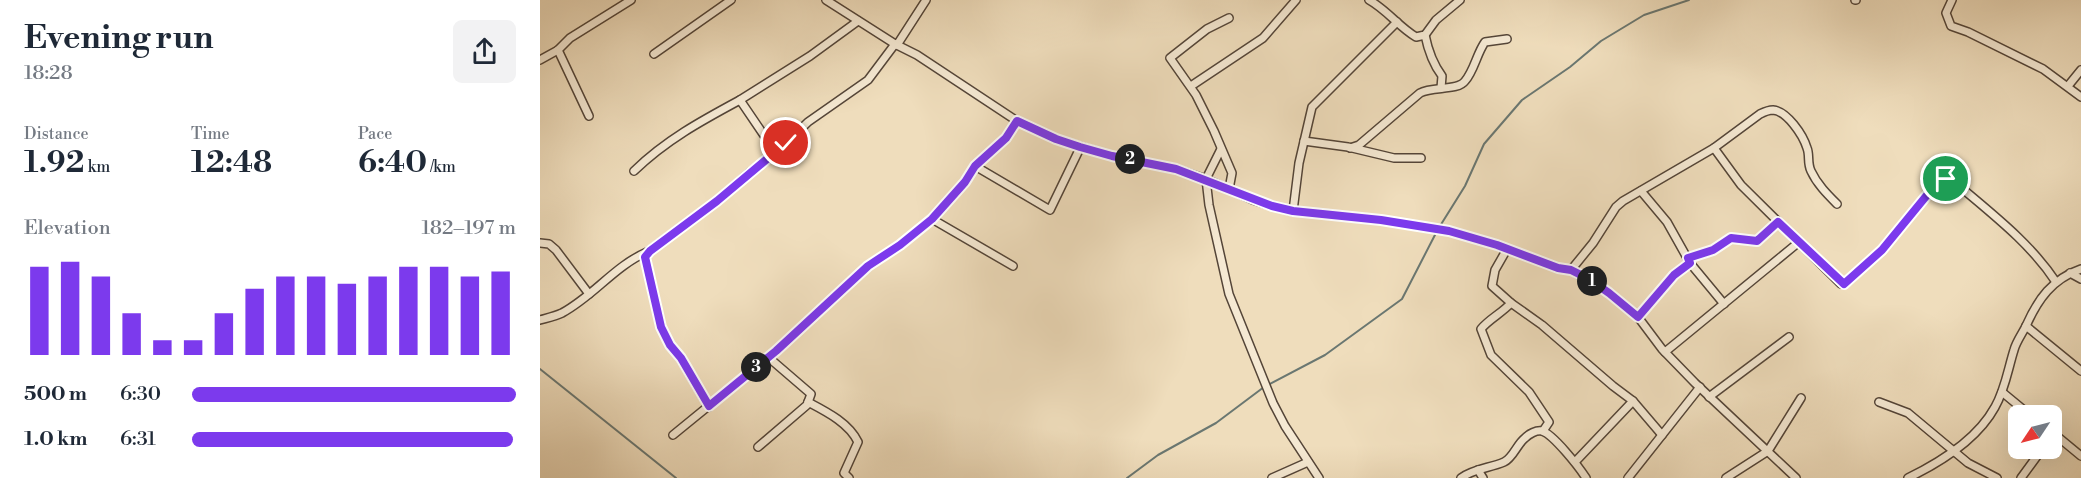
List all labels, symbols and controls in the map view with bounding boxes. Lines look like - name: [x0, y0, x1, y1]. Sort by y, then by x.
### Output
- text: Evening run: [24, 18, 213, 59]
- button: share: [453, 20, 516, 83]
- text: 18:28: [24, 61, 73, 86]
- pin: [760, 117, 811, 168]
- text: Distance: [24, 124, 89, 144]
- text: Time: [191, 124, 230, 144]
- text: Pace: [358, 124, 392, 144]
- icon: check: [769, 126, 802, 159]
- text: 1.92: [24, 144, 85, 182]
- text: 12:48: [191, 144, 272, 182]
- text: 6:40: [358, 144, 427, 182]
- pin: 2: [1115, 144, 1145, 174]
- text: 2: [1125, 149, 1135, 169]
- pin: [1920, 153, 1971, 204]
- text: km: [85, 157, 110, 177]
- text: /km: [427, 157, 456, 177]
- icon: arrive: [1929, 162, 1962, 195]
- text: Elevation: [24, 216, 111, 241]
- text: 182–197 m: [422, 216, 516, 241]
- pin: 1: [1577, 266, 1607, 296]
- text: 1: [1588, 271, 1596, 291]
- pin: 3: [741, 352, 771, 382]
- text: 3: [751, 357, 761, 377]
- text: 500 m: [24, 382, 87, 407]
- text: 6:30: [120, 382, 161, 407]
- north arrow: [2008, 405, 2062, 459]
- map controls: [2008, 405, 2062, 459]
- text: 1.0 km: [24, 427, 88, 452]
- text: 6:31: [120, 427, 156, 452]

